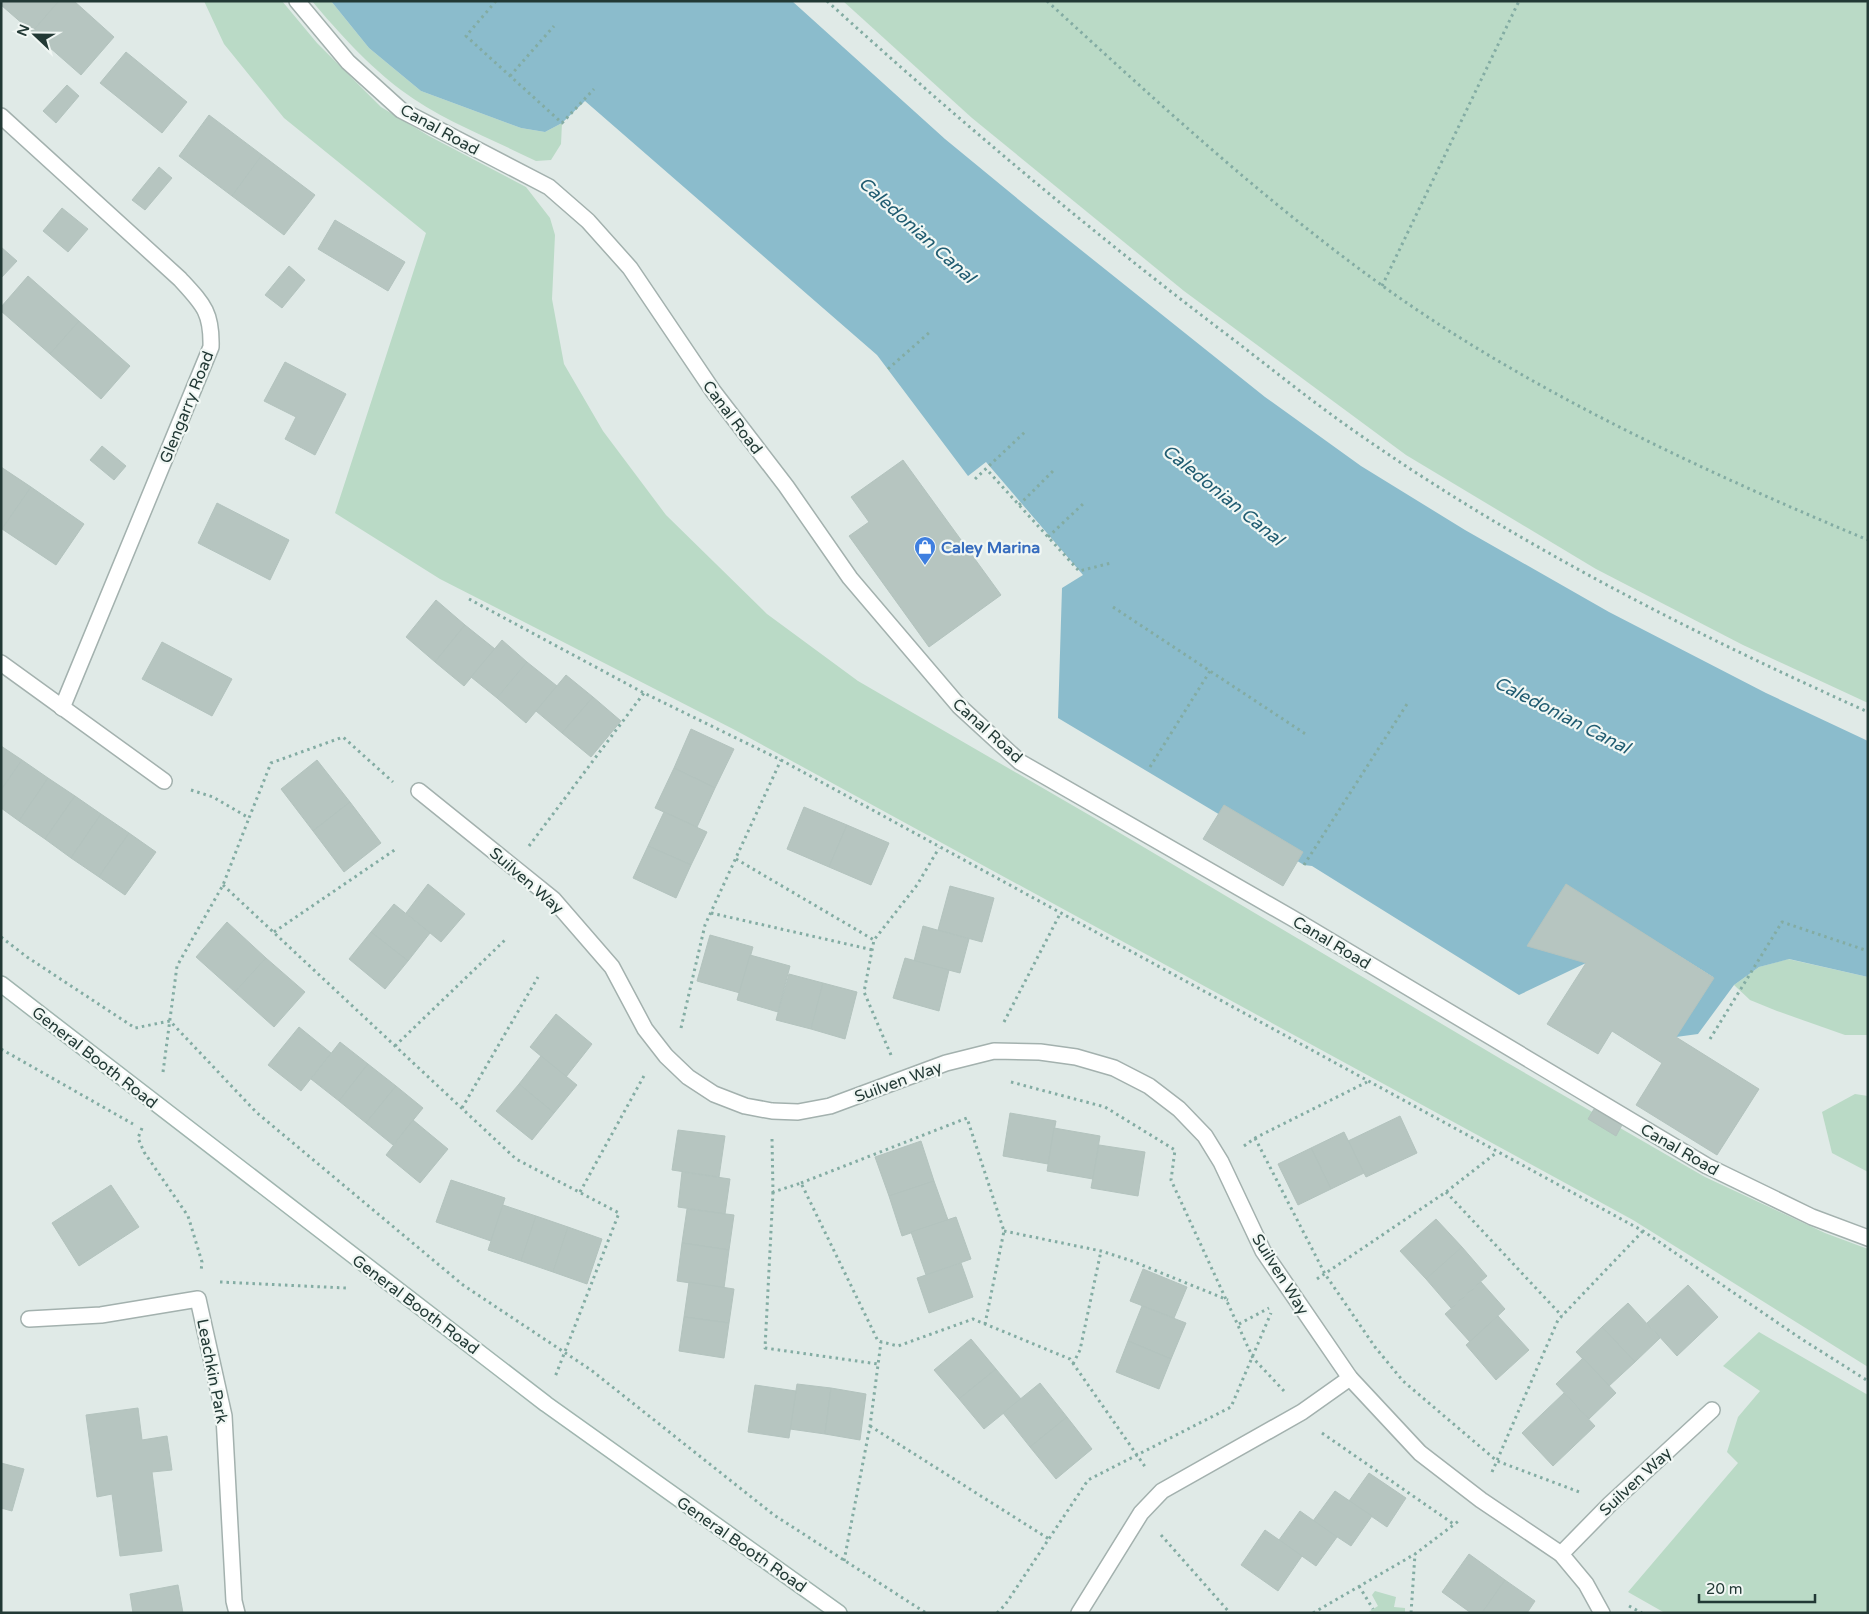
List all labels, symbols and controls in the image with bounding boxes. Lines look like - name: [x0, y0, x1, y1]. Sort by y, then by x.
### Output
- north arrow: [10, 10, 60, 60]
- text: N: [13, 22, 33, 39]
- street label: Canal Road: [397, 100, 482, 160]
- water label: Caledonian Canal: [854, 172, 982, 290]
- street label: Glengarry Road: [155, 348, 219, 466]
- street label: Canal Road: [698, 377, 766, 458]
- water label: Caledonian Canal: [1158, 440, 1290, 552]
- shop icon: Caley Marina: [913, 535, 937, 566]
- place label: Caley Marina: [941, 538, 1040, 558]
- water label: Caledonian Canal: [1491, 671, 1636, 760]
- street label: Canal Road: [948, 694, 1026, 767]
- street label: Suilven Way: [485, 843, 568, 919]
- street label: Canal Road: [1289, 912, 1374, 974]
- street label: General Booth Road: [28, 1003, 161, 1113]
- street label: Suilven Way: [852, 1057, 945, 1107]
- street label: Canal Road: [1637, 1119, 1722, 1180]
- street label: Suilven Way: [1247, 1230, 1313, 1319]
- street label: General Booth Road: [348, 1251, 483, 1359]
- street label: Leachkin Park: [192, 1317, 232, 1426]
- street label: Suilven Way: [1595, 1443, 1676, 1520]
- street label: General Booth Road: [673, 1493, 810, 1597]
- scale bar: [1699, 1572, 1815, 1604]
- text: 20 m: [1706, 1580, 1743, 1598]

